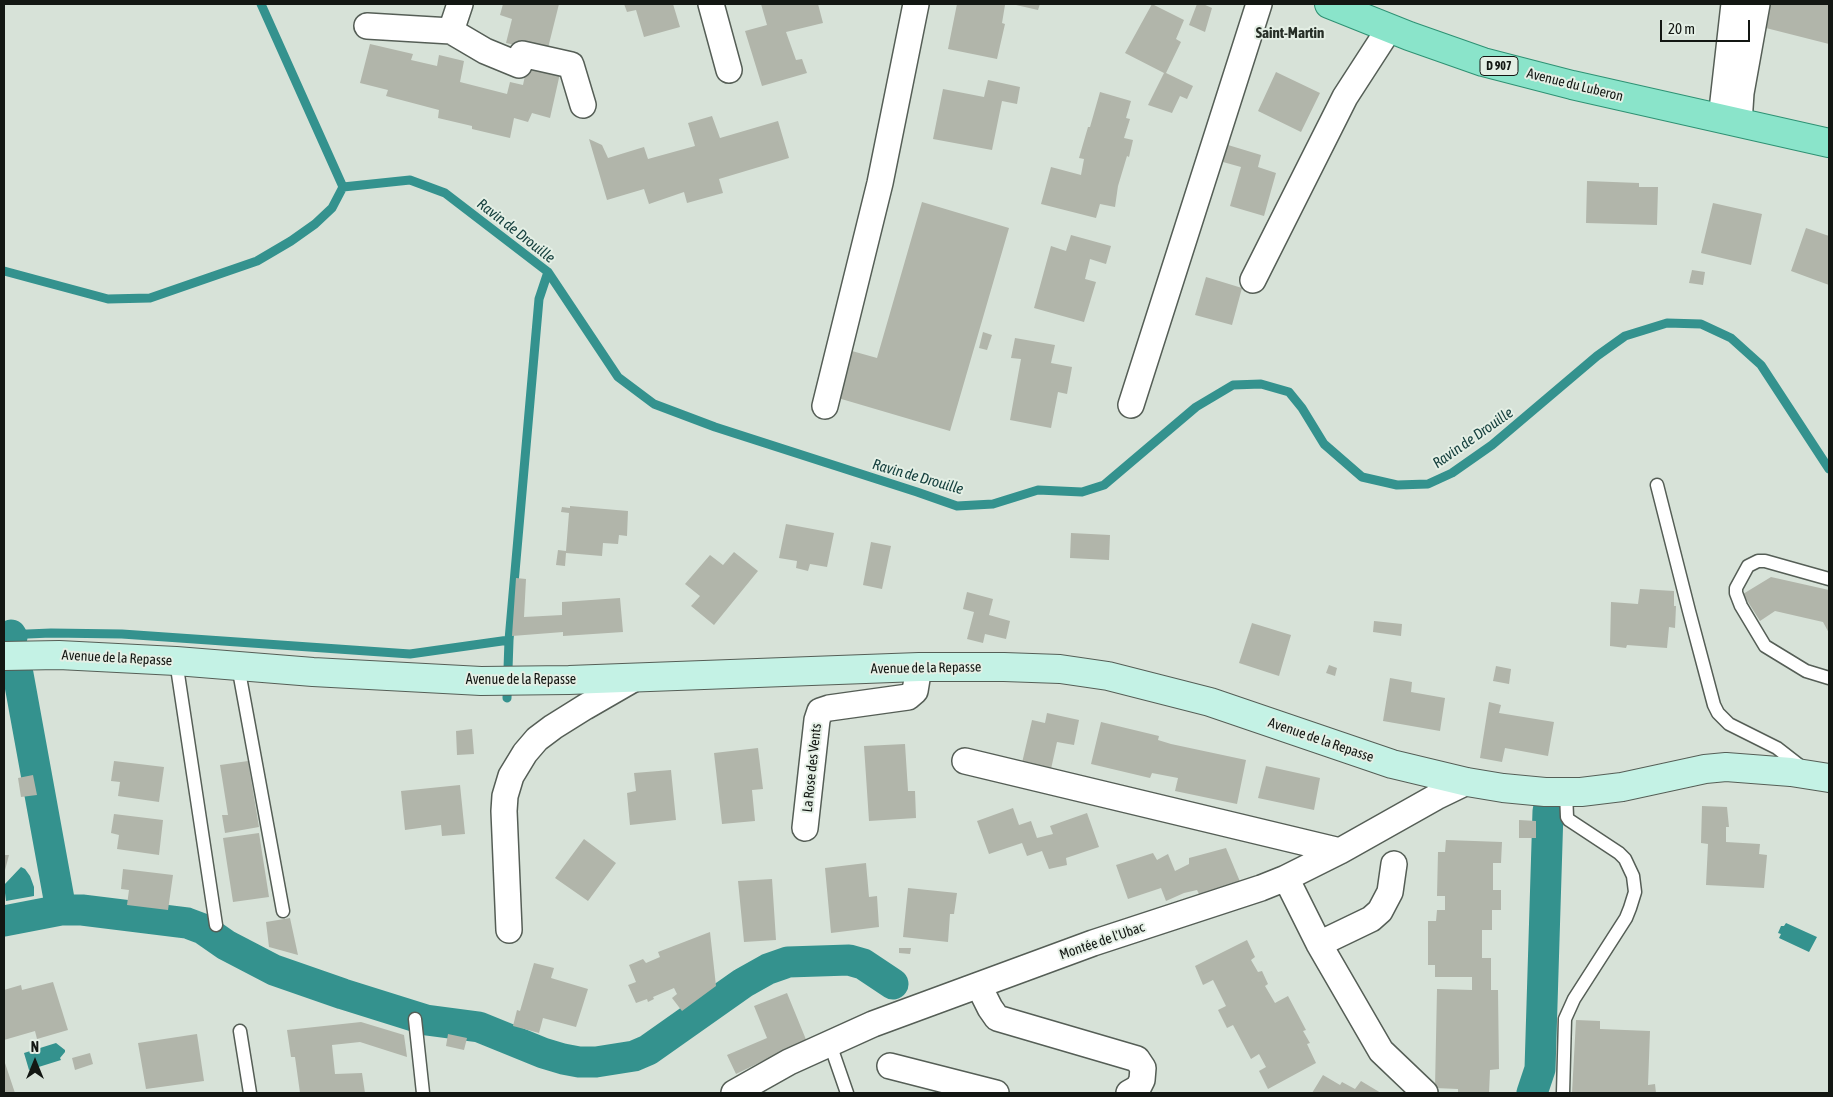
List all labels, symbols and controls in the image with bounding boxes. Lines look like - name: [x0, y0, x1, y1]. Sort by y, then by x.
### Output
- scale bar: [1663, 10, 1753, 42]
- text: 20 m: [1668, 20, 1695, 37]
- district label: Saint-Martin: [1256, 24, 1324, 42]
- road number: D 907: [1480, 56, 1518, 76]
- street label: Avenue du Luberon: [1525, 65, 1625, 105]
- water label: Ravin de Drouille: [473, 195, 559, 267]
- water label: Ravin de Drouille: [1429, 404, 1517, 472]
- water label: Ravin de Drouille: [870, 455, 966, 499]
- street label: Avenue de la Repasse: [61, 647, 173, 669]
- street label: Avenue de la Repasse: [871, 659, 981, 677]
- street label: Avenue de la Repasse: [466, 672, 576, 688]
- street label: Avenue de la Repasse: [1266, 714, 1376, 766]
- street label: La Rose des Vents: [799, 723, 825, 813]
- street label: Montée de l'Ubac: [1057, 919, 1147, 963]
- north arrow: [10, 1037, 60, 1087]
- text: N: [31, 1039, 39, 1055]

